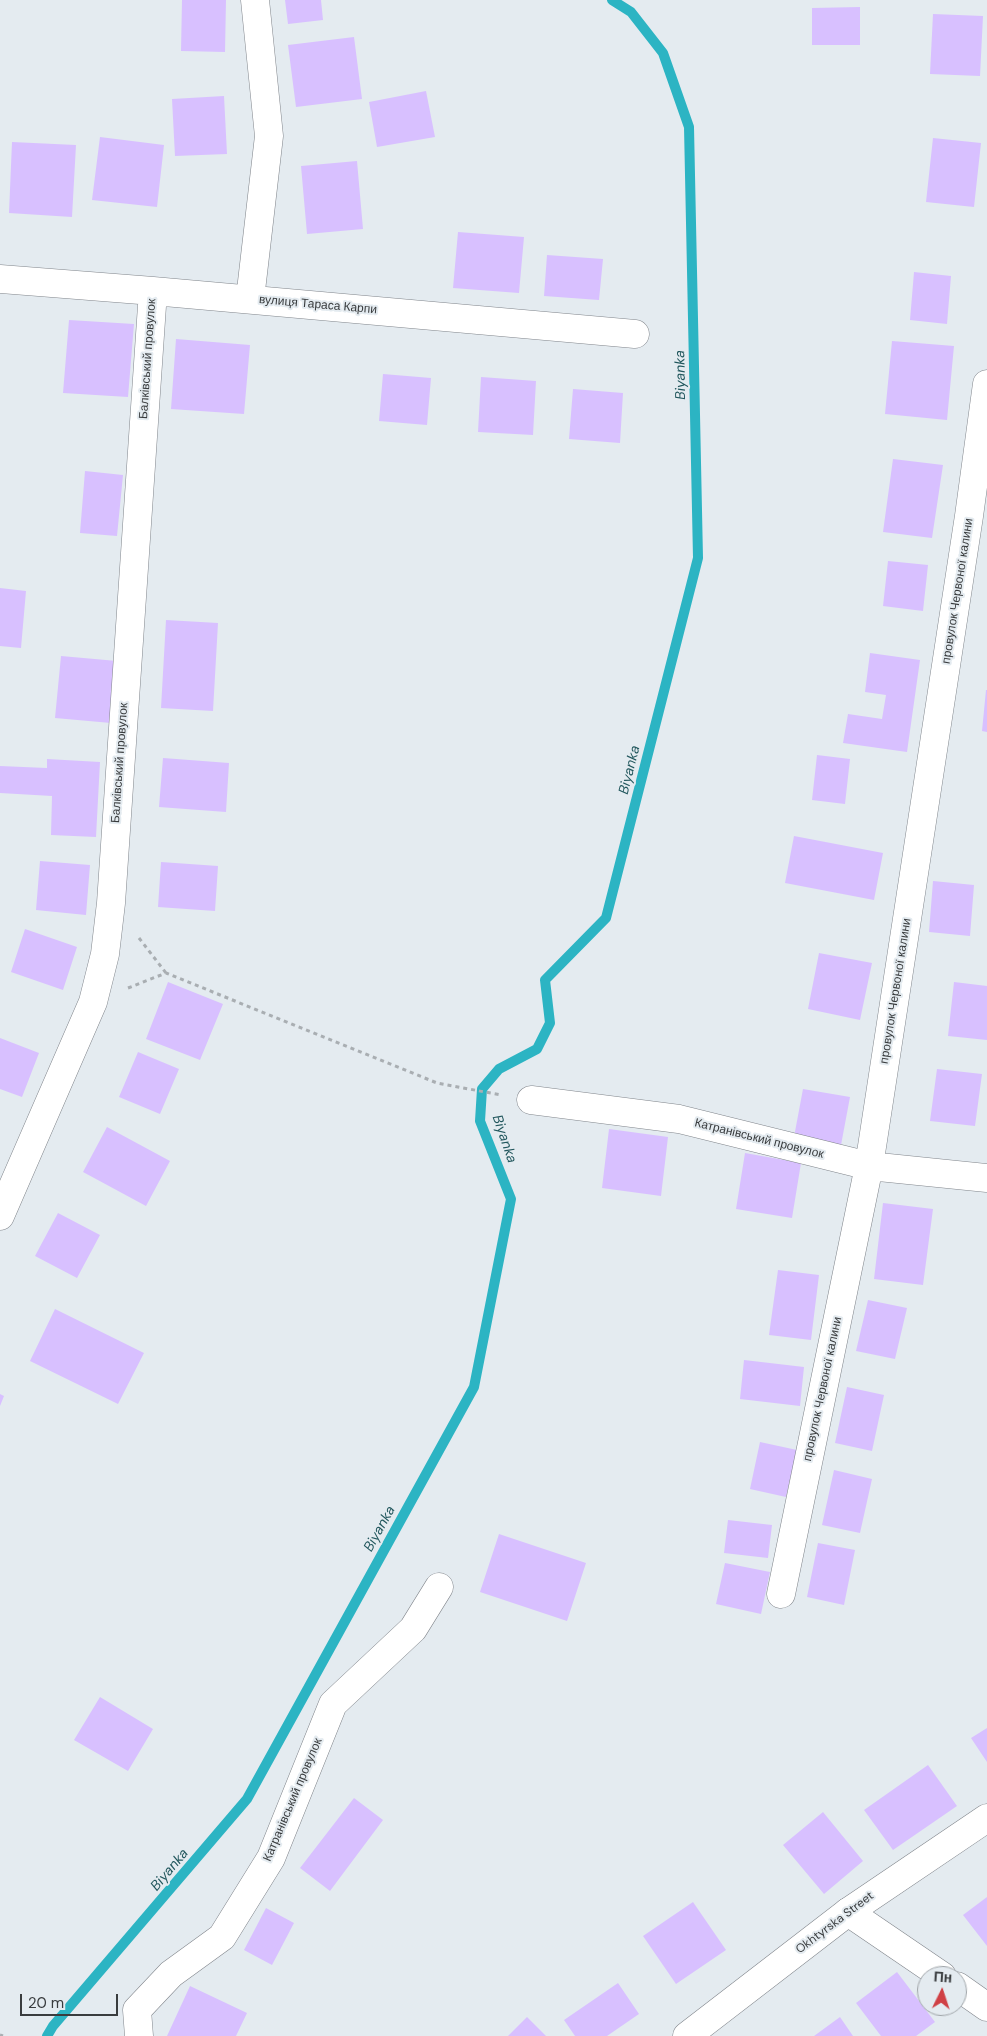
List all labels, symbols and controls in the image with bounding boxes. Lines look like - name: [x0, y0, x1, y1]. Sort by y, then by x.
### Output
- street label: вулиця Тараса Карпи: [258, 293, 378, 317]
- street label: Балківський провулок: [137, 298, 159, 420]
- water label: Biyanka: [672, 350, 690, 400]
- street label: провулок Червоної калини: [939, 517, 977, 665]
- street label: Балківський провулок: [109, 702, 131, 824]
- water label: Biyanka: [616, 744, 644, 796]
- street label: провулок Червоної калини: [877, 917, 915, 1065]
- water label: Biyanka: [488, 1113, 520, 1165]
- street label: Катранівський провулок: [693, 1116, 825, 1162]
- street label: провулок Червоної калини: [801, 1315, 845, 1463]
- water label: Biyanka: [361, 1503, 399, 1555]
- street label: Катранівський провулок: [260, 1736, 326, 1864]
- water label: Biyanka: [148, 1846, 192, 1894]
- street label: Okhtyrska Street: [793, 1889, 877, 1957]
- north arrow: [917, 1966, 967, 2016]
- text: Пн: [933, 1967, 953, 1987]
- scale bar: [22, 1984, 120, 2016]
- text: 20 m: [28, 1993, 64, 2013]

